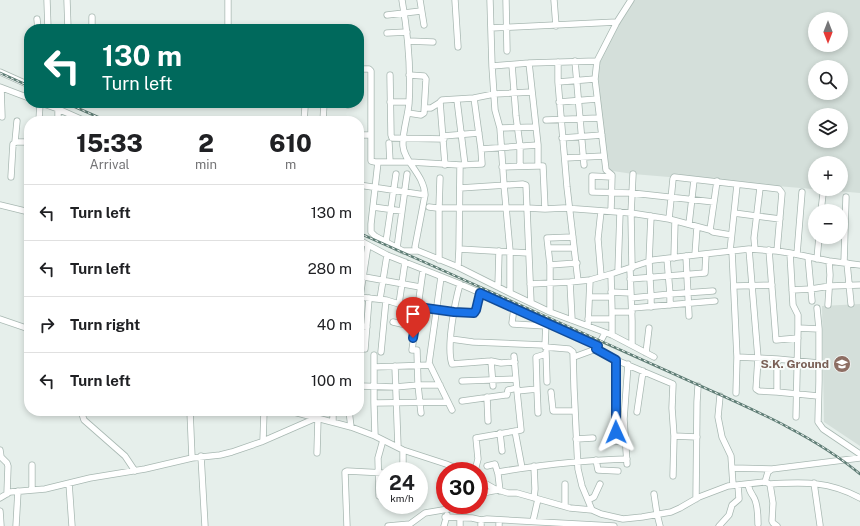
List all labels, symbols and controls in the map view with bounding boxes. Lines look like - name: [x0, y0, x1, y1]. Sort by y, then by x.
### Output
- north arrow: [808, 12, 848, 52]
- map controls: [808, 12, 848, 244]
- text: 130 m: [102, 39, 182, 72]
- icon: left: [36, 40, 88, 92]
- button: search: [808, 60, 848, 100]
- text: Turn left: [102, 73, 172, 94]
- button: layers: [808, 108, 848, 148]
- text: 15:33: [76, 129, 143, 157]
- text: 2: [198, 129, 214, 157]
- text: 610: [269, 129, 312, 157]
- button: +: [808, 156, 848, 196]
- text: Arrival: [89, 157, 130, 172]
- text: min: [195, 157, 217, 172]
- text: m: [285, 157, 296, 172]
- icon: left: [36, 202, 58, 224]
- text: Turn left: [70, 204, 131, 221]
- text: 130 m: [311, 204, 352, 221]
- button: −: [808, 204, 848, 244]
- icon: left: [36, 258, 58, 280]
- text: Turn left: [70, 260, 131, 277]
- text: 280 m: [308, 260, 352, 277]
- pin: [396, 297, 430, 338]
- icon: arrive: [402, 303, 424, 325]
- icon: right: [36, 314, 58, 336]
- text: Turn right: [70, 316, 140, 333]
- text: 40 m: [317, 316, 352, 333]
- school or university icon: S.K. Ground: [832, 354, 852, 374]
- place label: S.K. Ground: [760, 357, 829, 371]
- icon: left: [36, 370, 58, 392]
- text: Turn left: [70, 372, 131, 389]
- text: 100 m: [311, 372, 352, 389]
- position arrow: [595, 411, 637, 453]
- speed limit sign: 30: [436, 462, 488, 514]
- text: 24: [389, 471, 415, 495]
- text: km/h: [390, 492, 414, 504]

